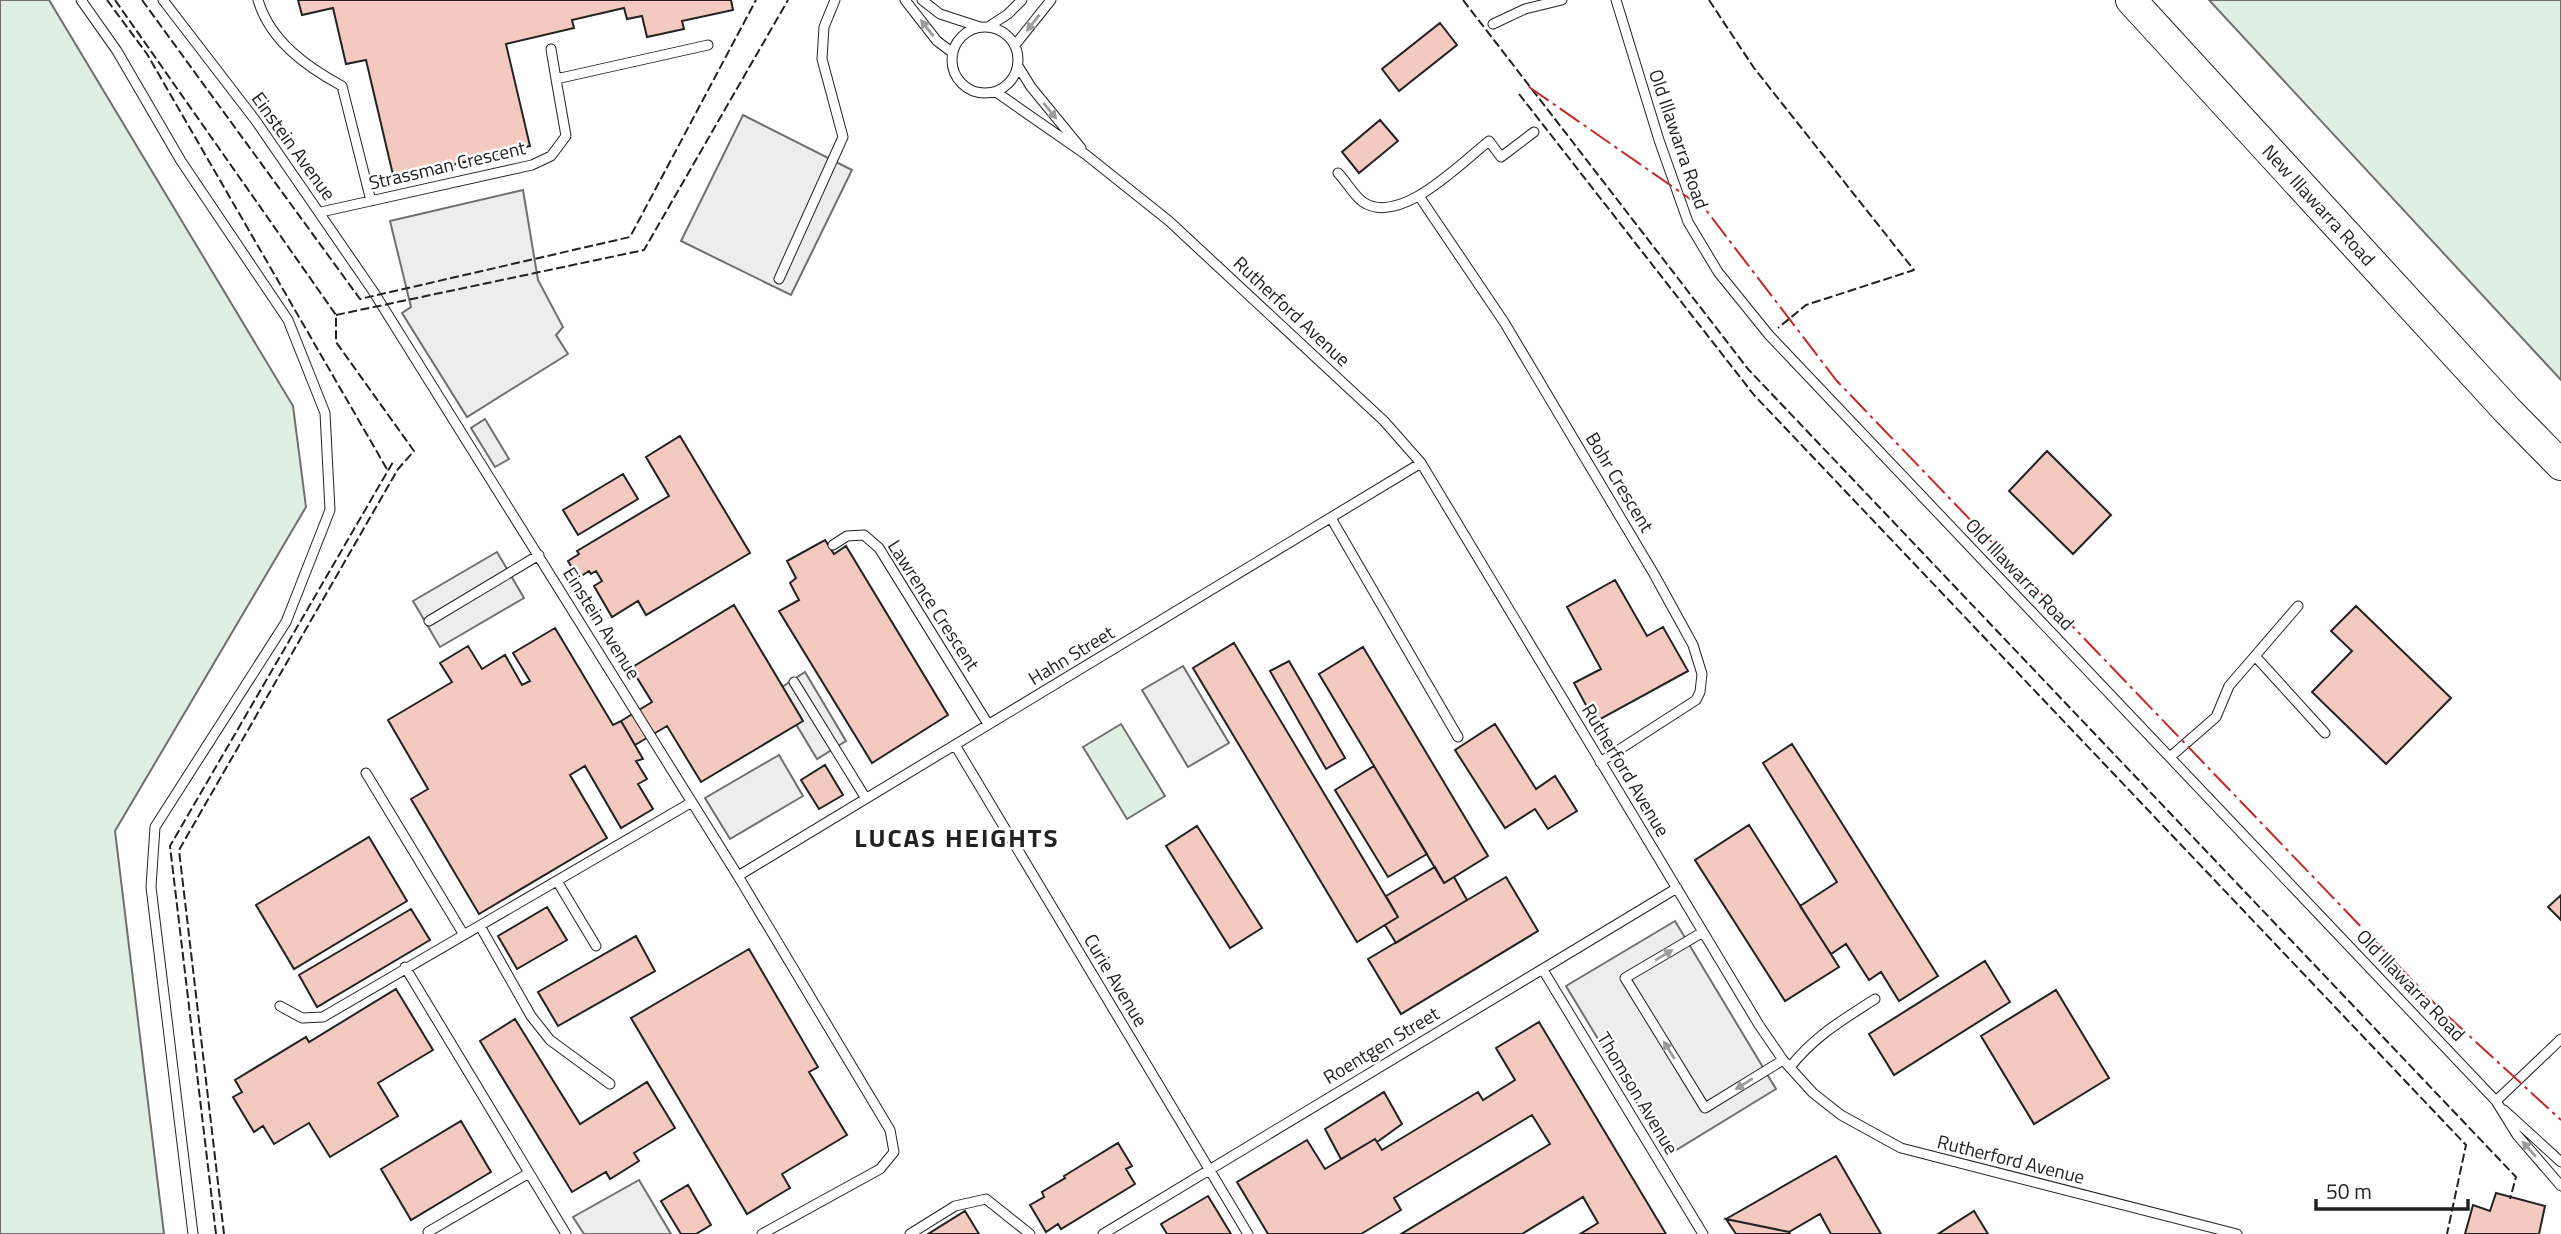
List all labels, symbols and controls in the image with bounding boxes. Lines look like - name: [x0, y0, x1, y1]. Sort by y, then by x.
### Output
- one-way arrow: [1026, 14, 1041, 31]
- one-way arrow: [920, 20, 935, 37]
- street label: Old Illawarra Road: [1642, 65, 1717, 213]
- street label: Einstein Avenue: [245, 85, 344, 206]
- one-way arrow: [1043, 102, 1058, 120]
- street label: Strassman Crescent: [366, 132, 528, 197]
- street label: New Illawarra Road: [2256, 137, 2383, 272]
- street label: Rutherford Avenue: [1227, 249, 1357, 373]
- street label: Bohr Crescent: [1579, 426, 1662, 538]
- street label: Old Illawarra Road: [1959, 511, 2082, 636]
- street label: Lawrence Crescent: [881, 534, 988, 676]
- street label: Einstein Avenue: [556, 561, 649, 685]
- street label: Hahn Street: [1022, 617, 1120, 692]
- street label: Rutherford Avenue: [1575, 698, 1678, 842]
- district label: LUCAS HEIGHTS: [854, 818, 1060, 857]
- street label: Old Illawarra Road: [2350, 922, 2473, 1047]
- street label: Curie Avenue: [1077, 928, 1156, 1032]
- one-way arrow: [1654, 949, 1673, 961]
- street label: Roentgen Street: [1317, 998, 1445, 1091]
- street label: Thomson Avenue: [1590, 1026, 1687, 1160]
- one-way arrow: [1663, 1040, 1676, 1059]
- one-way arrow: [1734, 1077, 1754, 1090]
- street label: Rutherford Avenue: [1934, 1126, 2088, 1191]
- one-way arrow: [2521, 1140, 2537, 1158]
- scale bar: [2316, 1168, 2468, 1212]
- text: 50 m: [2326, 1175, 2372, 1207]

